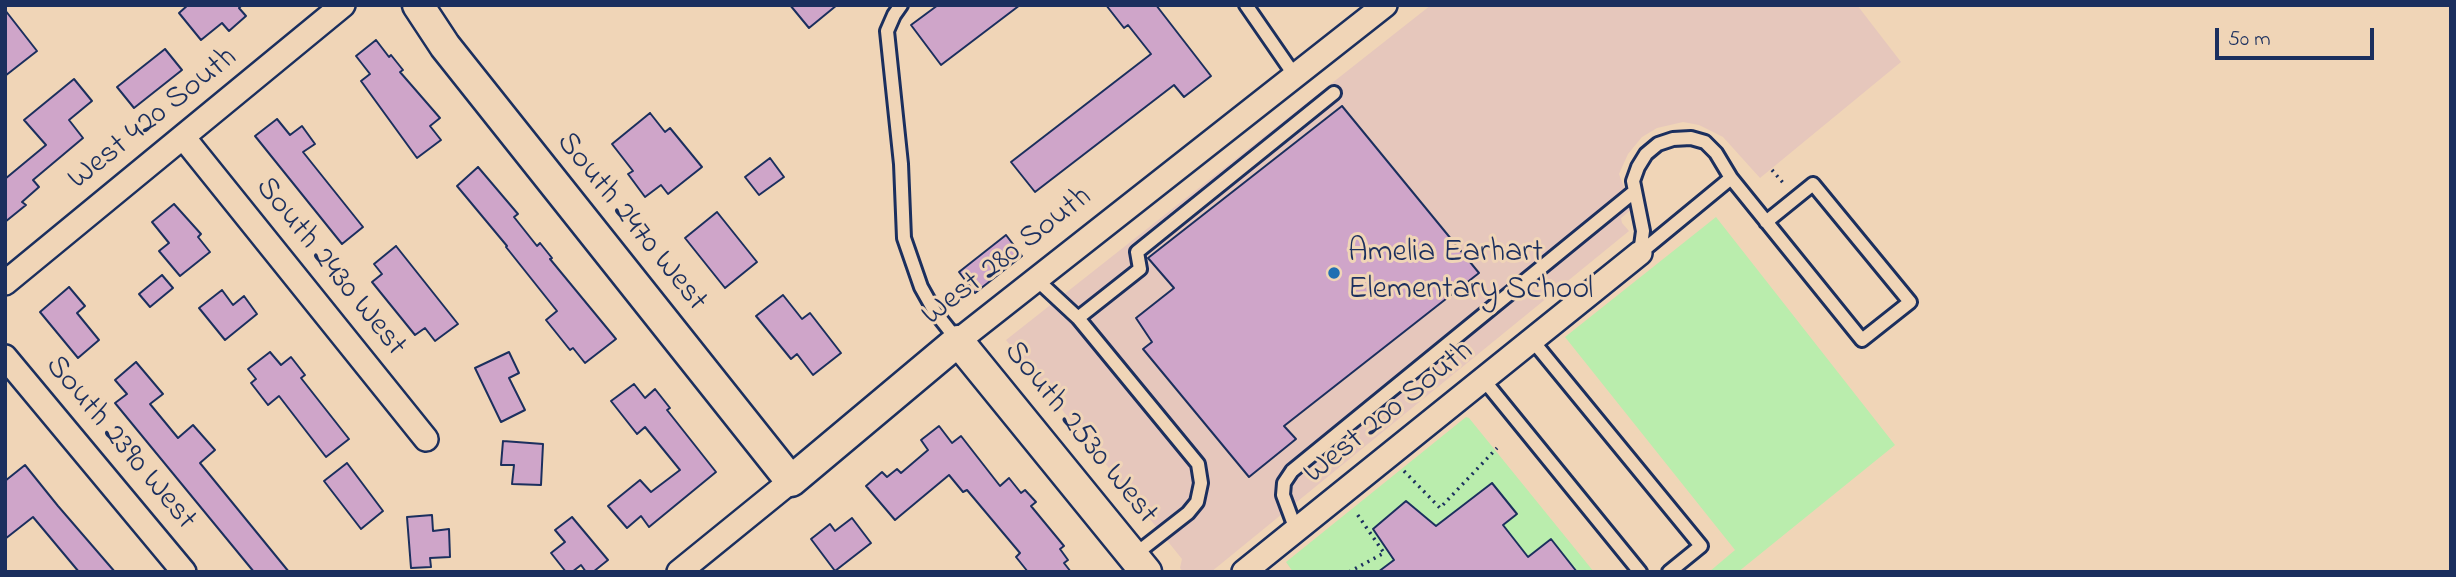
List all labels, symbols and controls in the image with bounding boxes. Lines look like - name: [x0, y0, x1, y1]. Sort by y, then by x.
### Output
- scale bar: [2218, 14, 2377, 58]
- text: 50 m: [2228, 25, 2271, 55]
- street label: West 420 South: [62, 40, 246, 200]
- street label: South 2470 West: [546, 126, 714, 320]
- street label: South 2430 West: [245, 171, 413, 365]
- street label: West 280 South: [915, 180, 1101, 336]
- place label: Amelia Earhart Elementary School: [1348, 236, 1593, 311]
- marker: Amelia Earhart Elementary School: [1326, 265, 1342, 281]
- street label: West 200 South: [1297, 334, 1483, 494]
- street label: South 2530 West: [993, 335, 1165, 533]
- street label: South 2390 West: [35, 349, 203, 539]

